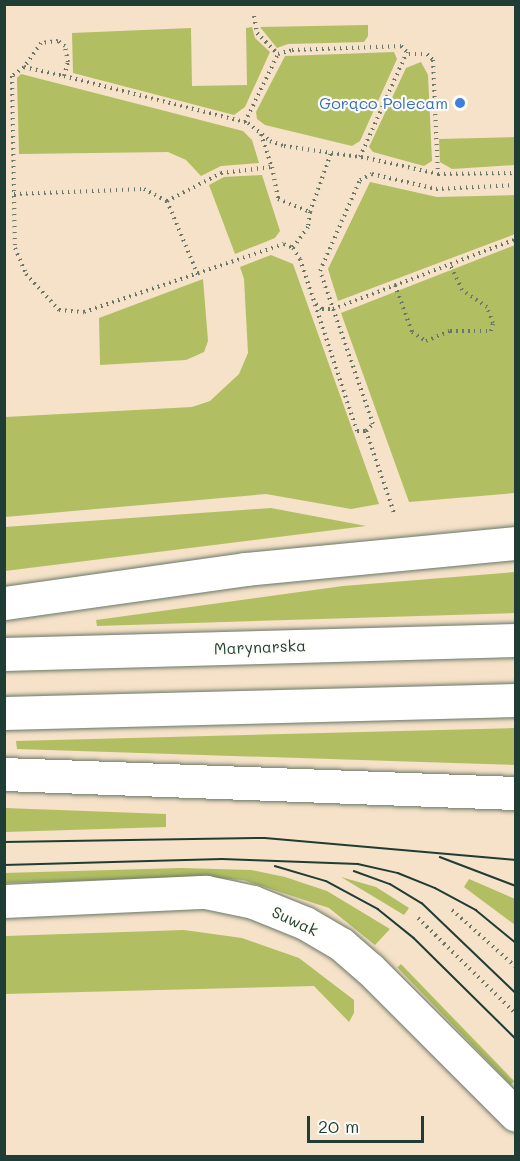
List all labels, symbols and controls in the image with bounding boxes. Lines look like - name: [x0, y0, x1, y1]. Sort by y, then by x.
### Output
- place label: Gorąco Polecam: [319, 93, 448, 113]
- marker: Gorąco Polecam: [453, 96, 467, 110]
- street label: Marynarska: [214, 636, 306, 658]
- street label: Suwak: [269, 902, 321, 940]
- scale bar: [310, 1104, 427, 1142]
- text: 20 m: [318, 1114, 359, 1138]

